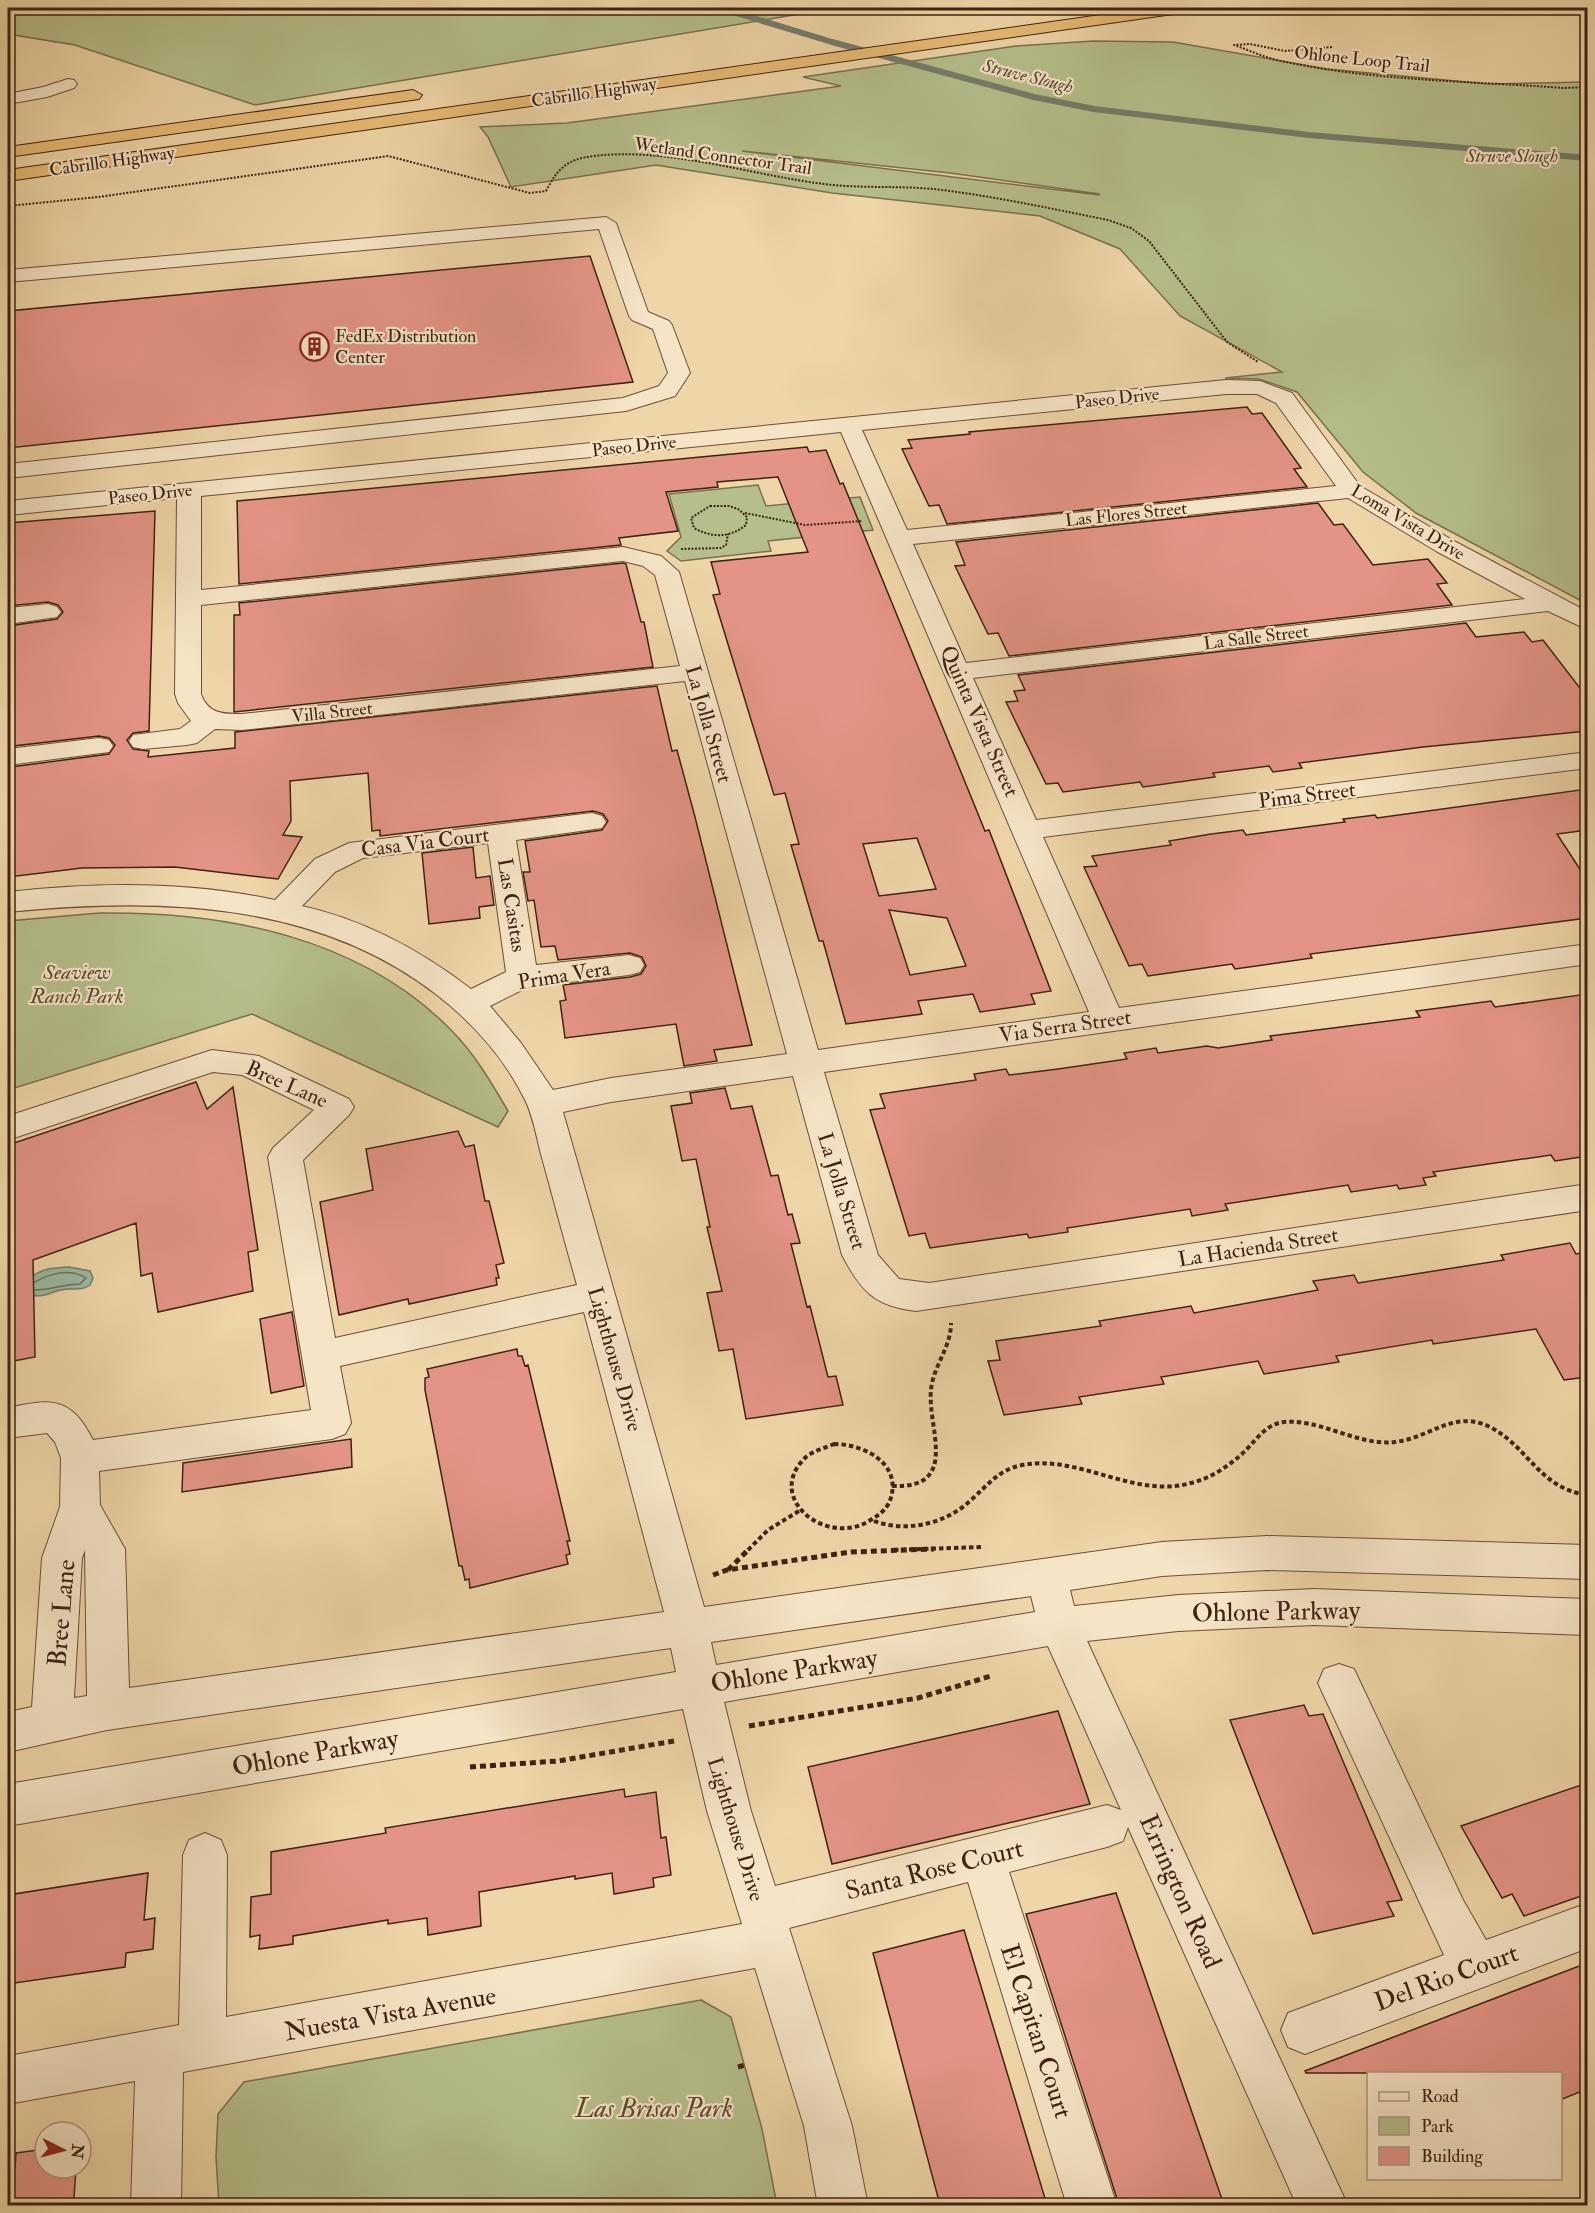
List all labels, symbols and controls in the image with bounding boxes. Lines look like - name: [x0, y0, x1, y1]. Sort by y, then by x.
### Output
- street label: Ohlone Loop Trail: [1293, 41, 1431, 78]
- water label: Struve Slough: [979, 54, 1075, 99]
- street label: Cabrillo Highway: [530, 72, 659, 113]
- street label: Wetland Connector Trail: [632, 133, 814, 180]
- street label: Cabrillo Highway: [48, 141, 177, 182]
- park label: Struve Slough: [1465, 145, 1558, 168]
- place label: FedEx Distribution Center: [335, 325, 476, 369]
- building icon: FedEx Distribution Center: [298, 330, 330, 362]
- street label: Paseo Drive: [1074, 383, 1161, 414]
- street label: Paseo Drive: [591, 431, 678, 462]
- street label: Paseo Drive: [107, 479, 194, 510]
- street label: Loma Vista Drive: [1347, 479, 1469, 566]
- street label: Las Flores Street: [1064, 497, 1188, 532]
- street label: La Salle Street: [1202, 620, 1310, 655]
- street label: Quinta Vista Street: [934, 641, 1025, 801]
- street label: La Jolla Street: [679, 662, 738, 786]
- street label: Villa Street: [290, 697, 374, 728]
- street label: Pima Street: [1257, 776, 1357, 815]
- street label: Casa Via Court: [360, 821, 491, 864]
- street label: Las Casitas: [491, 856, 532, 954]
- street label: Prima Vera: [516, 955, 613, 996]
- park label: Seaview Ranch Park: [29, 959, 124, 1010]
- street label: Via Serra Street: [997, 1004, 1133, 1049]
- street label: Bree Lane: [242, 1054, 332, 1115]
- street label: La Jolla Street: [811, 1129, 872, 1253]
- street label: La Hacienda Street: [1176, 1221, 1340, 1273]
- street label: Lighthouse Drive: [581, 1284, 648, 1435]
- street label: Bree Lane: [41, 1558, 83, 1668]
- street label: Ohlone Parkway: [1192, 1595, 1361, 1629]
- street label: Ohlone Parkway: [708, 1642, 880, 1700]
- street label: Ohlone Parkway: [229, 1723, 401, 1783]
- street label: Lighthouse Drive: [701, 1754, 770, 1905]
- street label: Errington Road: [1132, 1809, 1228, 1974]
- street label: Santa Rose Court: [842, 1832, 1027, 1908]
- street label: Del Rio Court: [1370, 1937, 1523, 2019]
- street label: El Capitan Court: [992, 1940, 1079, 2123]
- street label: Nuesta Vista Avenue: [282, 1980, 499, 2048]
- legend: [1367, 2072, 1562, 2180]
- text: Road: [1421, 2085, 1459, 2108]
- park label: Las Brisas Park: [574, 2093, 733, 2125]
- text: Park: [1421, 2115, 1454, 2138]
- north arrow: [33, 2120, 93, 2180]
- text: N: [66, 2142, 88, 2160]
- text: Building: [1421, 2145, 1484, 2168]

